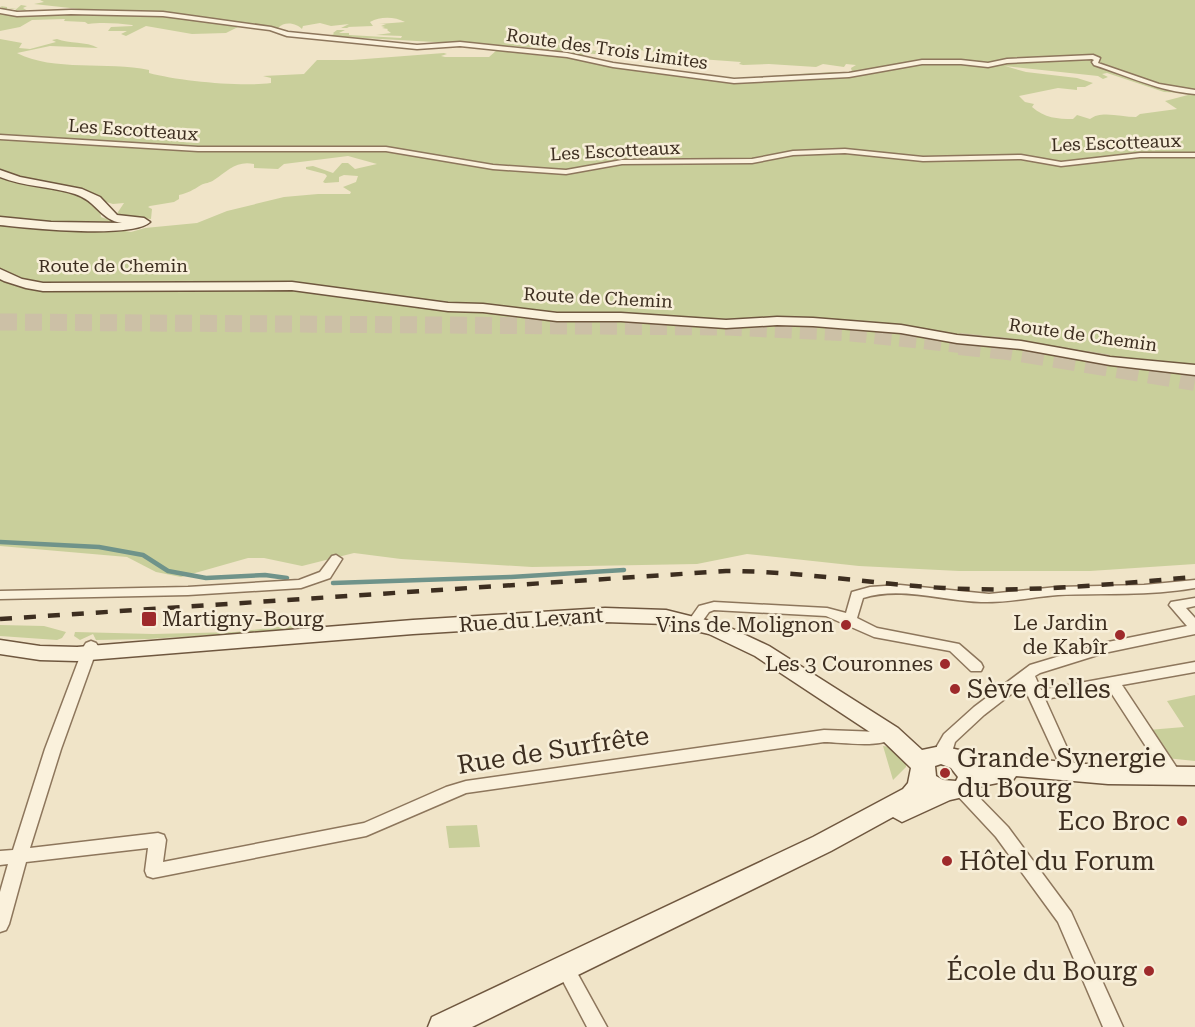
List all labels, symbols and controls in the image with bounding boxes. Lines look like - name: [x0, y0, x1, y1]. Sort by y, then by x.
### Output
- street label: Route des Trois Limites: [505, 24, 709, 73]
- street label: Les Escotteaux: [67, 114, 199, 145]
- street label: Les Escotteaux: [1051, 130, 1182, 155]
- street label: Les Escotteaux: [549, 137, 681, 164]
- street label: Route de Chemin: [38, 255, 188, 276]
- street label: Route de Chemin: [523, 283, 674, 312]
- street label: Route de Chemin: [1008, 314, 1159, 355]
- street label: Rue du Levant: [458, 603, 604, 637]
- place label: Martigny-Bourg: [162, 607, 324, 631]
- marker: Martigny-Bourg: [140, 610, 158, 628]
- place label: Le Jardin de Kabîr: [1013, 611, 1108, 659]
- place label: Vins de Molignon: [656, 613, 834, 637]
- marker: Vins de Molignon: [839, 618, 853, 632]
- marker: Le Jardin de Kabîr: [1113, 628, 1127, 642]
- place label: Les 3 Couronnes: [765, 652, 933, 676]
- marker: Les 3 Couronnes: [938, 657, 952, 671]
- place label: Sève d'elles: [967, 674, 1111, 704]
- marker: Sève d'elles: [948, 682, 962, 696]
- street label: Rue de Surfrête: [455, 720, 651, 780]
- place label: Grande Synergie du Bourg: [957, 743, 1166, 803]
- marker: Grande Synergie du Bourg: [938, 766, 952, 780]
- place label: Eco Broc: [1058, 806, 1170, 836]
- marker: Eco Broc: [1175, 814, 1189, 828]
- place label: Hôtel du Forum: [959, 846, 1155, 876]
- marker: Hôtel du Forum: [940, 854, 954, 868]
- place label: École du Bourg: [947, 955, 1137, 986]
- marker: École du Bourg: [1142, 964, 1156, 978]

